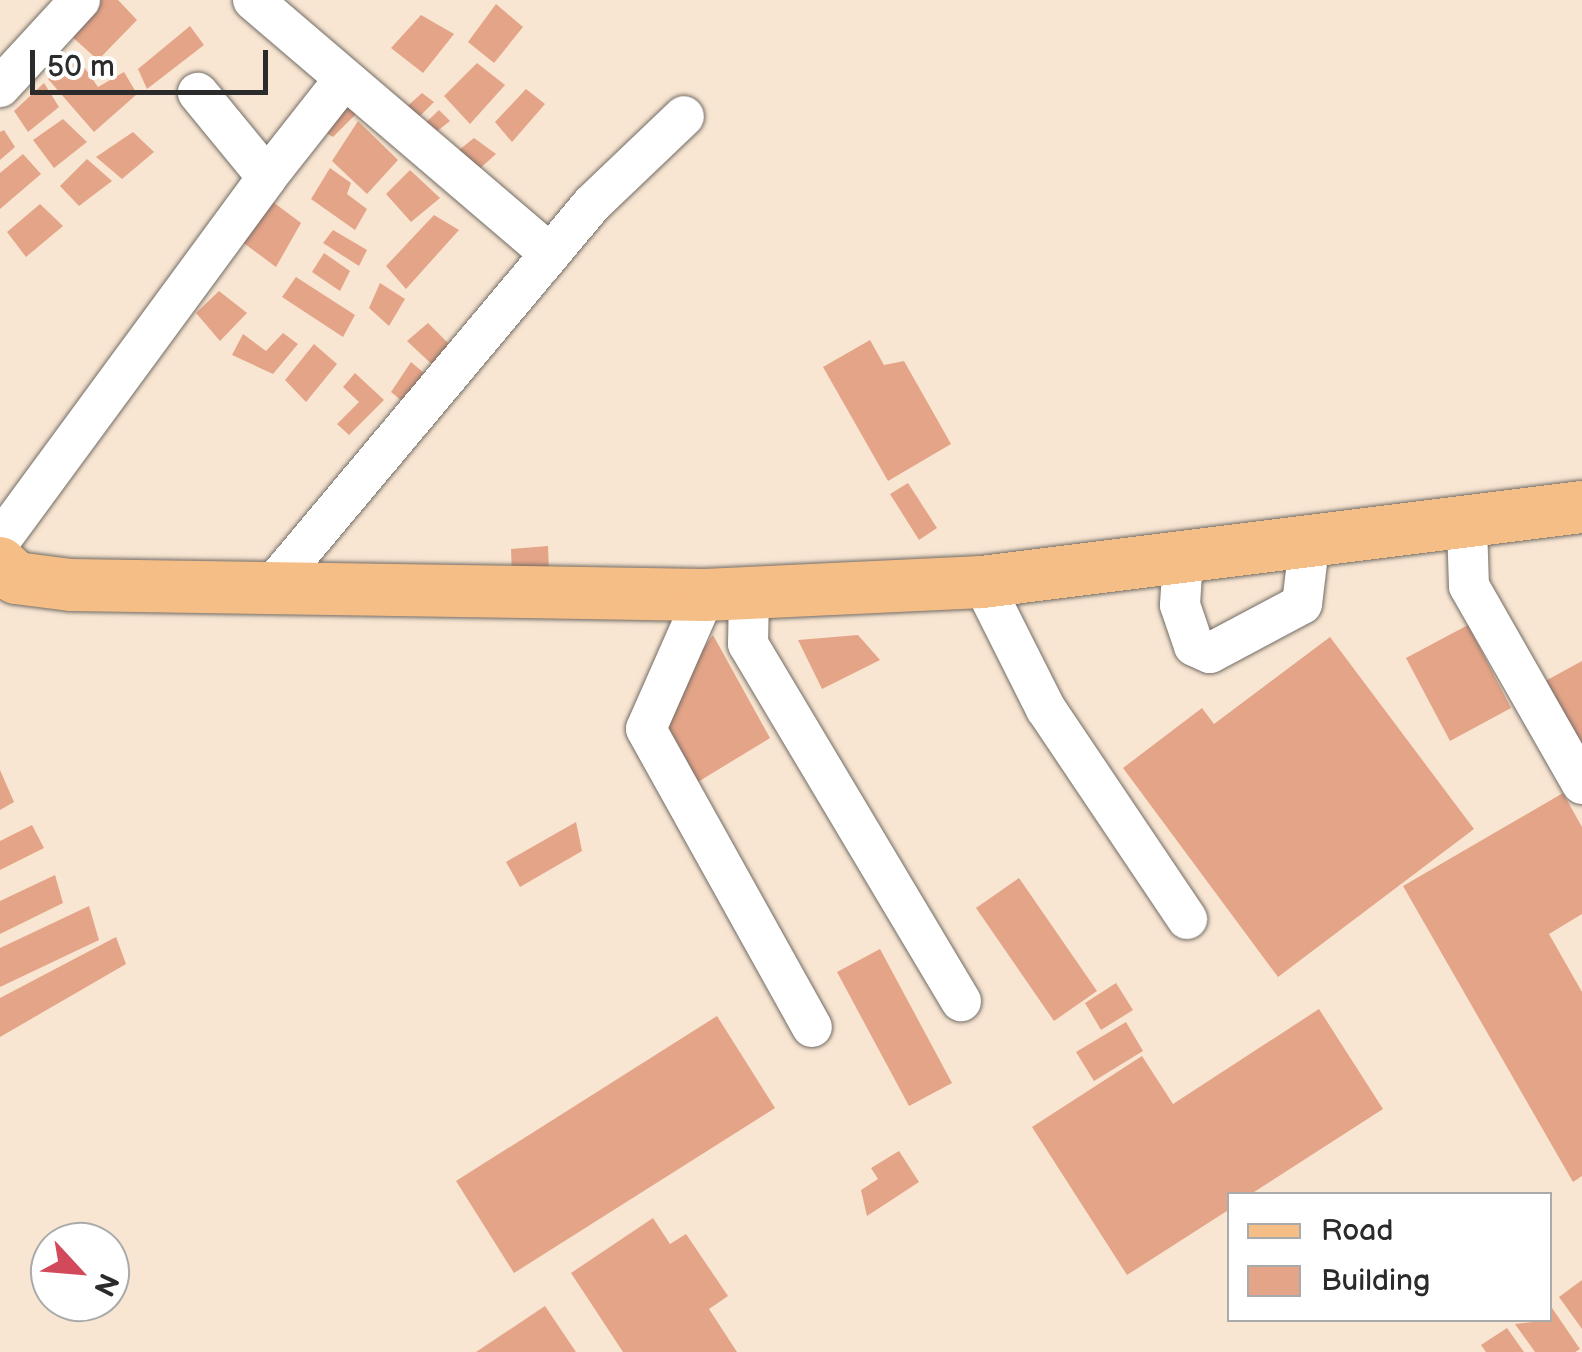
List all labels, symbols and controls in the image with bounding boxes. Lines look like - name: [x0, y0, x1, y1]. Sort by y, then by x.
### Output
- scale bar: [35, 30, 272, 92]
- text: 50 m: [47, 49, 115, 85]
- legend: [1227, 1192, 1552, 1322]
- text: Road: [1321, 1213, 1394, 1249]
- north arrow: [30, 1222, 130, 1322]
- text: Building: [1321, 1263, 1430, 1299]
- text: N: [86, 1268, 125, 1301]

